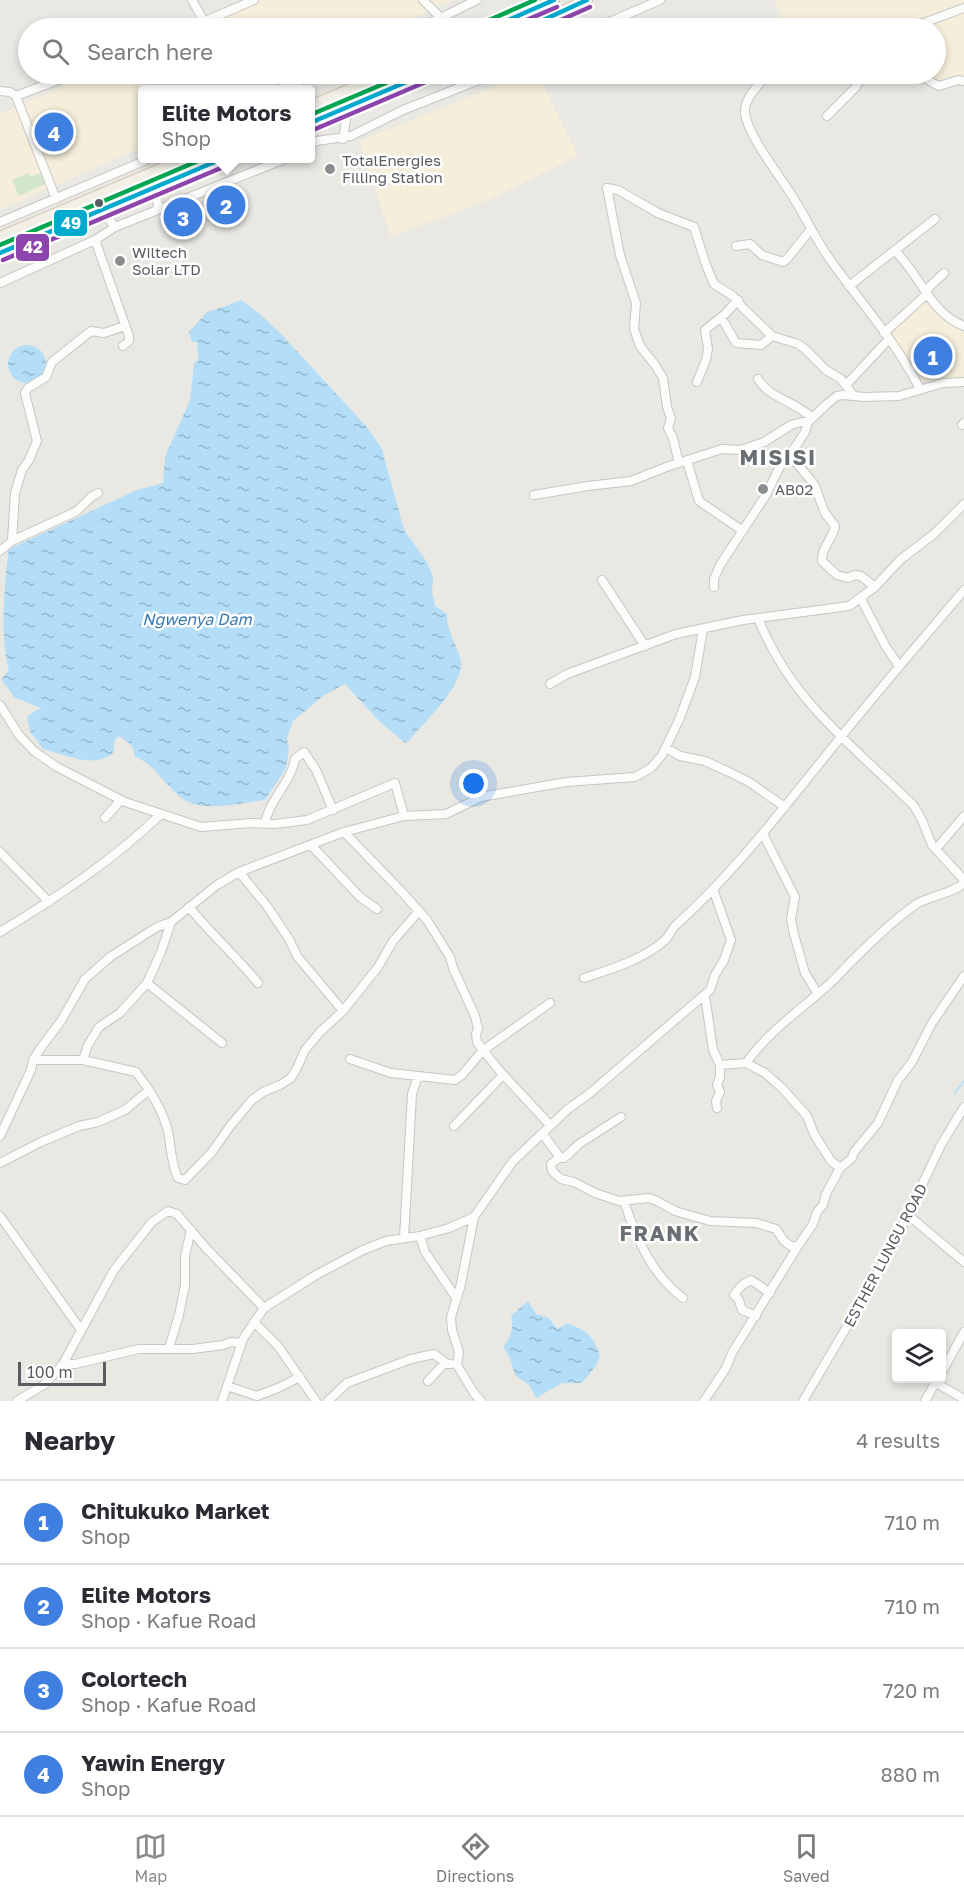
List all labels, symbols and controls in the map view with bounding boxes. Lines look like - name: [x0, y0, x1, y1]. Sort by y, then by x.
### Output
- search box: [18, 18, 946, 84]
- icon: search: [39, 35, 72, 68]
- text: Search here: [87, 38, 213, 65]
- popup: [138, 85, 315, 163]
- text: Elite Motors: [162, 99, 291, 126]
- pin: 4: [34, 110, 74, 154]
- text: Shop: [162, 126, 211, 150]
- place label: TotalEnergies Filling Station: [342, 151, 443, 186]
- marker: TotalEnergies Filling Station: [323, 162, 337, 176]
- pin: 2: [206, 182, 246, 228]
- pin: 3: [164, 194, 202, 240]
- unlabelled marker: [93, 197, 105, 209]
- line badge: 49: [53, 209, 88, 237]
- text: 49: [61, 213, 81, 233]
- line badge: 42: [15, 233, 50, 262]
- text: 42: [23, 237, 43, 257]
- place label: Wiltech Solar LTD: [132, 243, 201, 278]
- marker: Wiltech Solar LTD: [113, 254, 127, 268]
- pin: 1: [914, 334, 952, 378]
- district label: MISISI: [739, 444, 817, 470]
- place label: AB02: [775, 480, 813, 498]
- marker: AB02: [756, 482, 770, 496]
- water label: Ngwenya Dam: [142, 609, 253, 629]
- your location: [459, 769, 488, 798]
- street label: ESTHER LUNGU ROAD: [840, 1180, 930, 1330]
- district label: FRANK: [620, 1220, 700, 1246]
- map controls: [892, 1329, 946, 1383]
- button: layers: [892, 1329, 946, 1383]
- scale bar: [18, 1359, 106, 1386]
- text: 100 m: [27, 1362, 73, 1382]
- text: Nearby: [24, 1425, 115, 1456]
- text: 4 results: [856, 1428, 940, 1452]
- text: Chitukuko Market: [81, 1497, 270, 1524]
- text: 1: [38, 1510, 49, 1534]
- text: 710 m: [885, 1510, 940, 1534]
- text: Shop: [81, 1524, 130, 1548]
- text: Elite Motors: [81, 1581, 211, 1608]
- text: 2: [37, 1594, 50, 1618]
- text: 710 m: [885, 1594, 940, 1618]
- text: Shop · Kafue Road: [81, 1608, 256, 1632]
- text: Colortech: [81, 1665, 187, 1692]
- text: 3: [37, 1678, 50, 1702]
- text: 720 m: [883, 1678, 940, 1702]
- text: Shop · Kafue Road: [81, 1692, 256, 1716]
- text: Yawin Energy: [81, 1749, 225, 1776]
- text: 4: [37, 1762, 50, 1786]
- text: 880 m: [881, 1762, 940, 1786]
- text: Shop: [81, 1776, 130, 1800]
- tab: Map: [134, 1830, 167, 1886]
- tab: Directions: [436, 1830, 514, 1886]
- tab: Saved: [783, 1830, 830, 1886]

